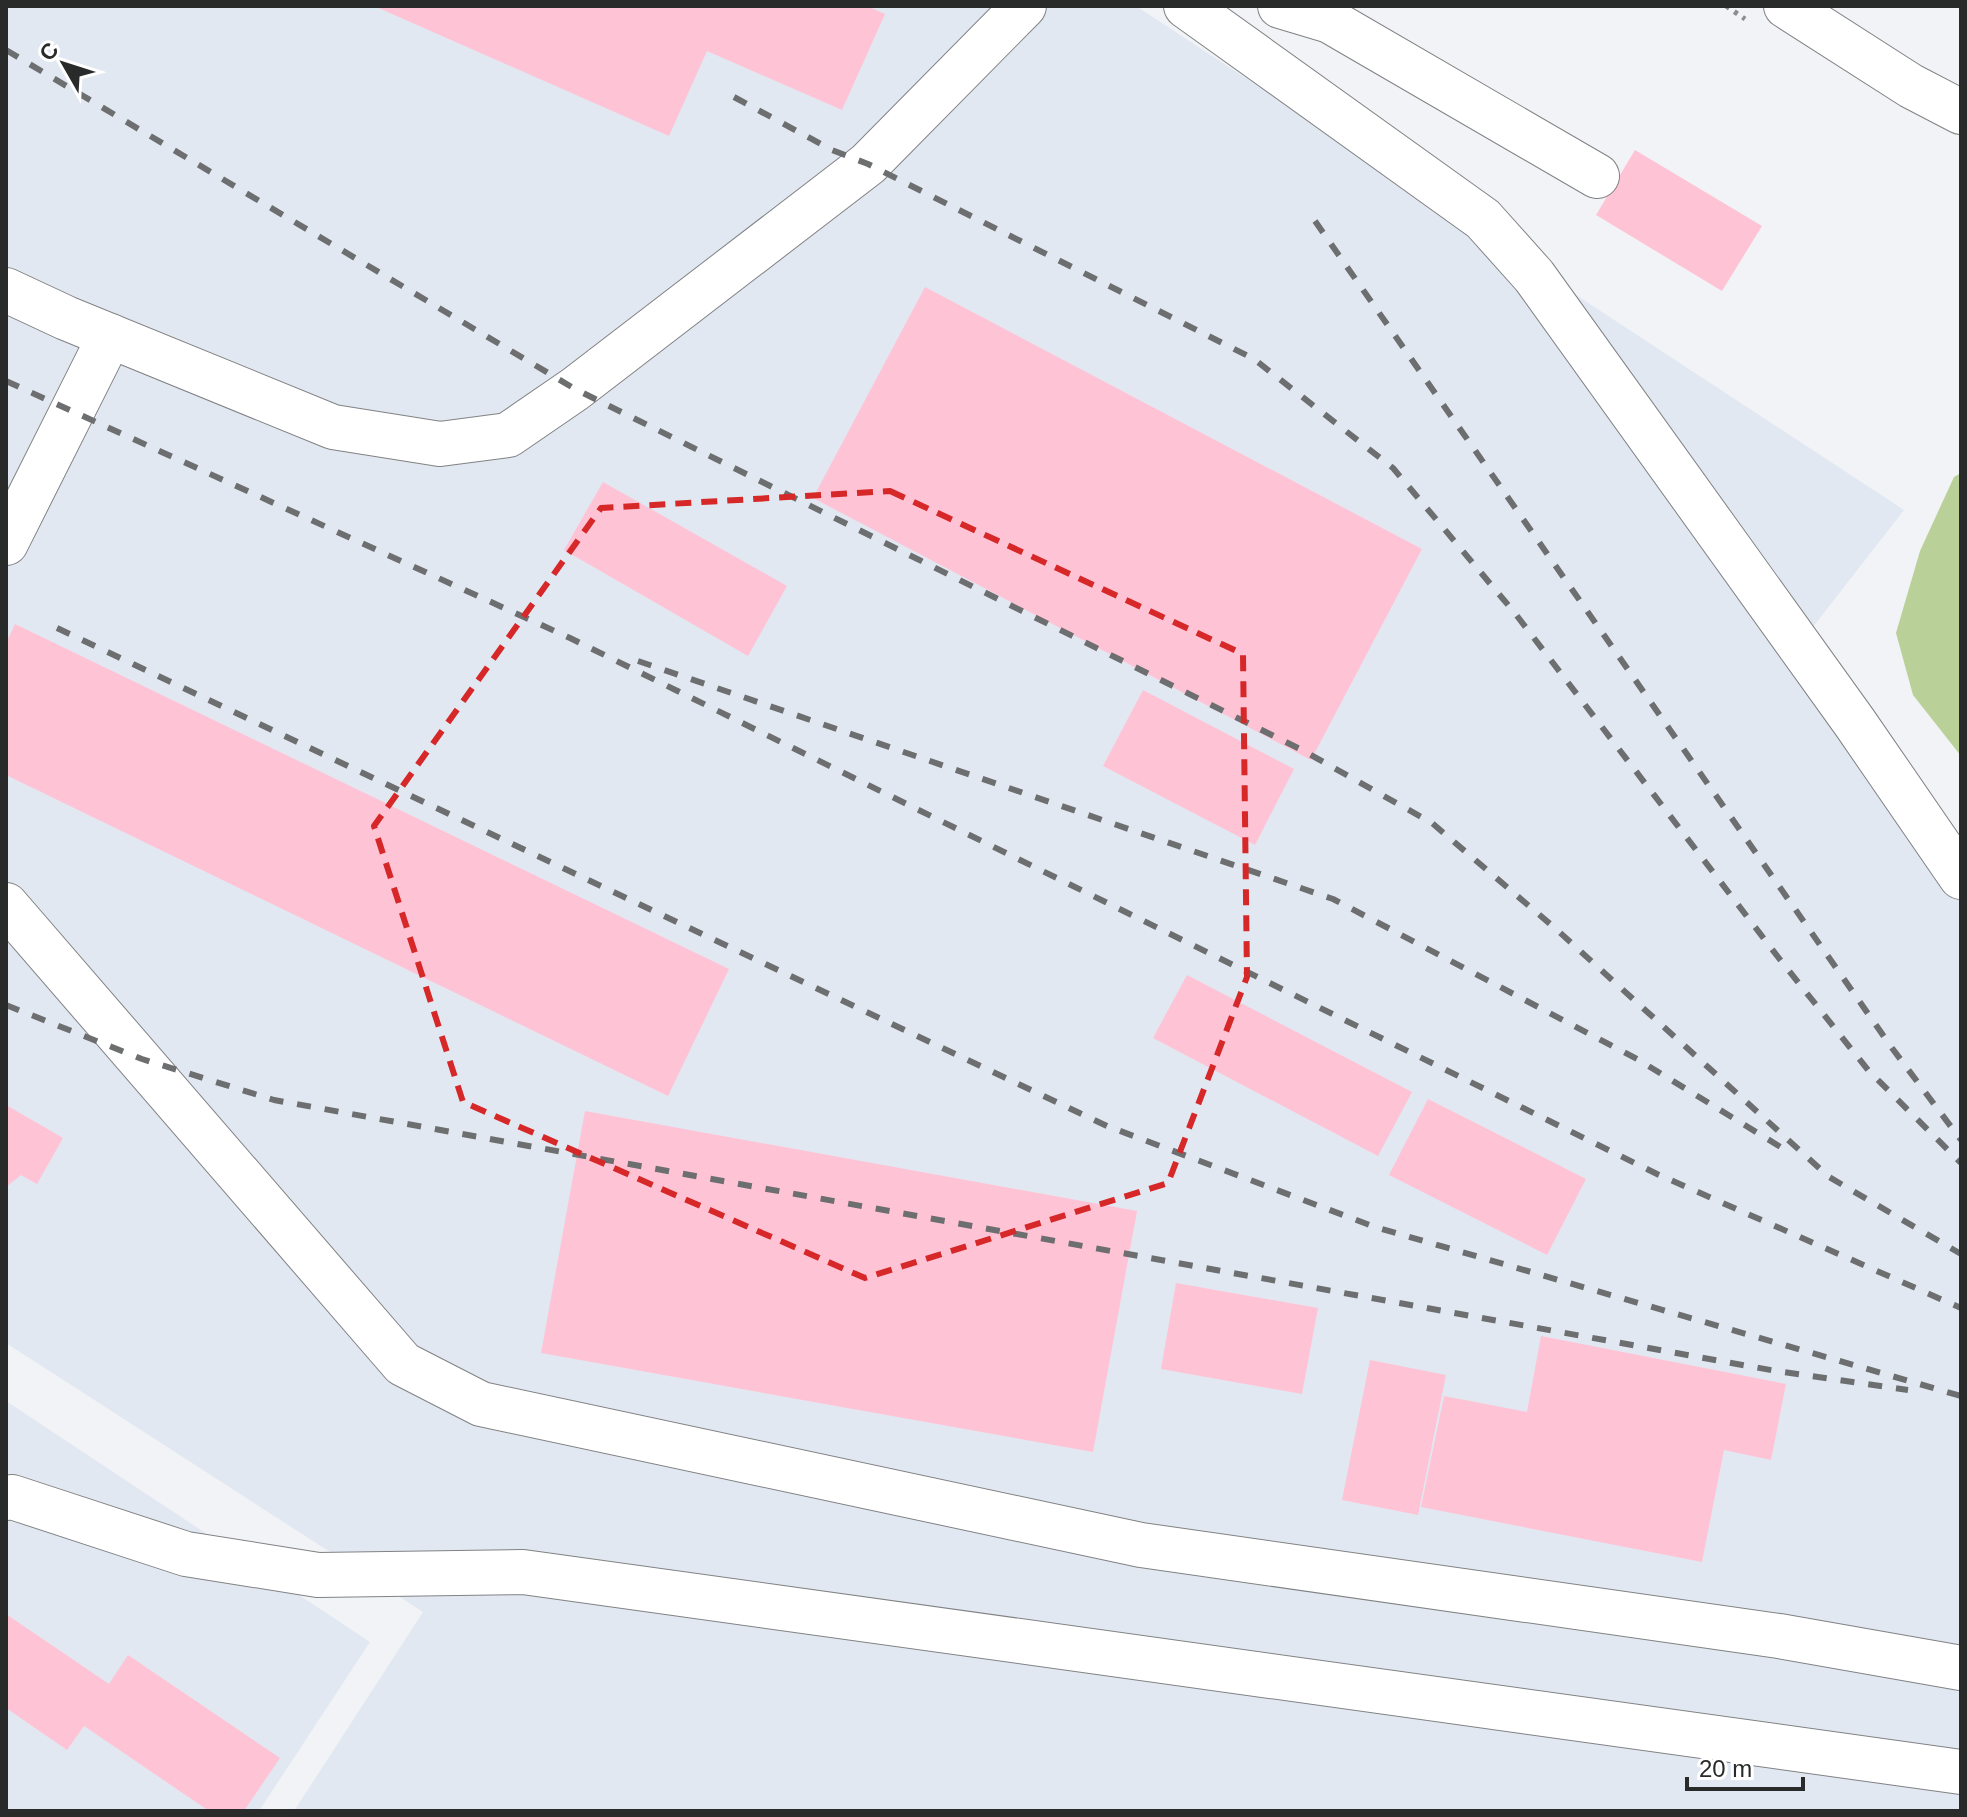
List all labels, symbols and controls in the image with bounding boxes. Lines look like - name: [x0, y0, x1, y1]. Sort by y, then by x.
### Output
- north arrow: [24, 24, 104, 104]
- text: С: [34, 38, 64, 66]
- scale bar: [1687, 1741, 1803, 1791]
- text: 20 m: [1699, 1755, 1752, 1782]

